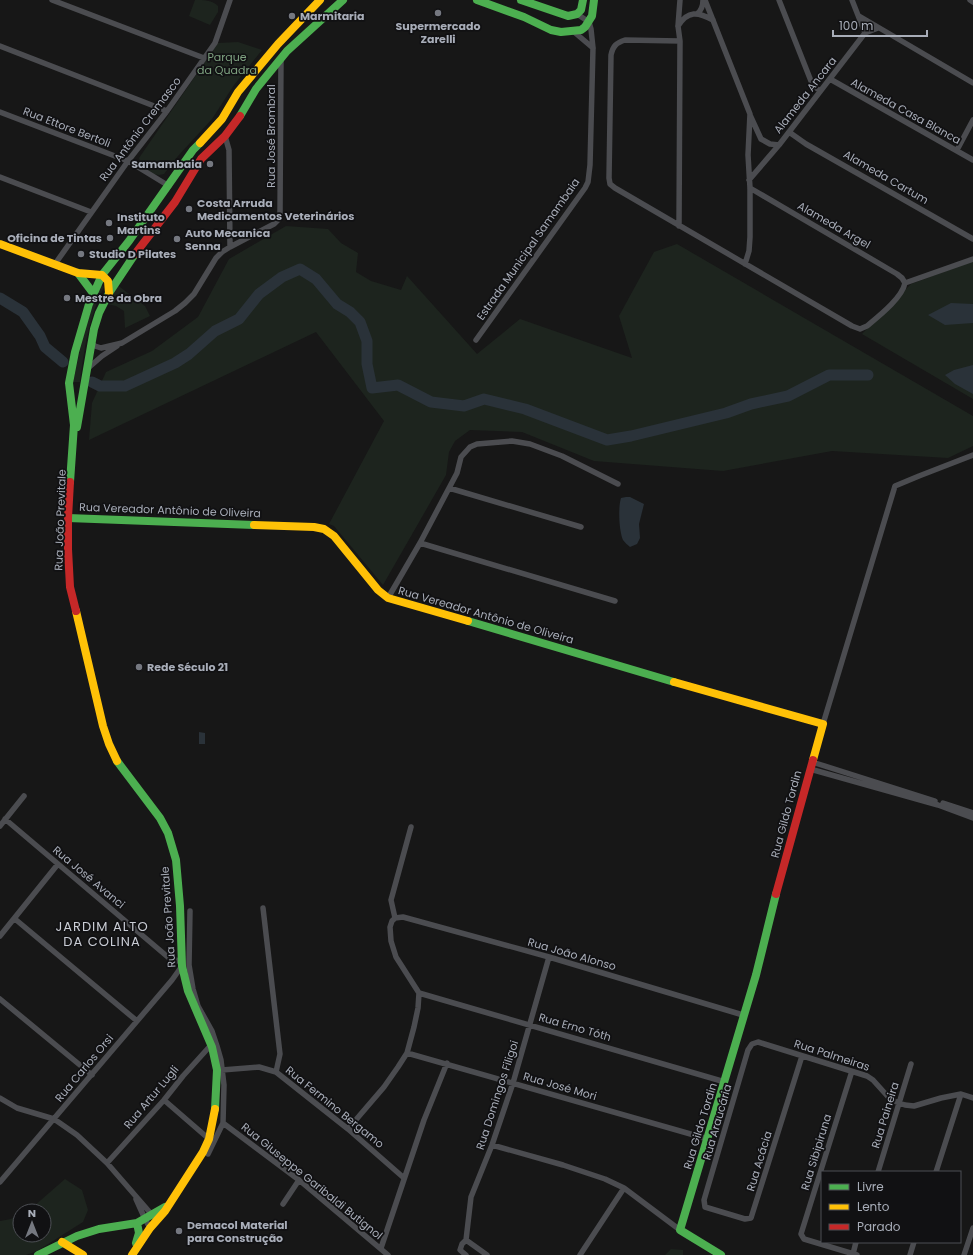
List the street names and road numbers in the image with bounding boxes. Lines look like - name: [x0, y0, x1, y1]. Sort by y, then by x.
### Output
- street label: Alameda Ancara: [770, 53, 840, 137]
- street label: Rua Antônio Cremasco: [95, 73, 185, 185]
- street label: Alameda Casa Blanca: [848, 74, 964, 148]
- street label: Rua José Brombral: [263, 84, 279, 188]
- street label: Rua Ettore Bertoli: [21, 103, 113, 151]
- street label: Alameda Cartum: [840, 146, 932, 208]
- street label: Estrada Municipal Samambaia: [473, 175, 583, 323]
- street label: Alameda Argel: [794, 198, 874, 252]
- street label: Rua João Previtale: [50, 469, 70, 571]
- street label: Rua Vereador Antônio de Oliveira: [79, 499, 261, 521]
- street label: Rua Vereador Antônio de Oliveira: [396, 582, 576, 648]
- street label: Rua Gildo Tordin: [767, 769, 805, 859]
- street label: Rua José Avanci: [49, 842, 129, 912]
- street label: Rua João Previtale: [156, 866, 180, 968]
- street label: Rua João Alonso: [526, 934, 618, 974]
- street label: Rua Erno Tóth: [537, 1009, 613, 1045]
- street label: Rua Carlos Orsi: [51, 1031, 117, 1105]
- street label: Rua Palmeiras: [792, 1035, 872, 1075]
- street label: Rua Domingos Filigoi: [472, 1038, 522, 1152]
- street label: Rua Artur Lugli: [120, 1062, 182, 1132]
- street label: Rua Fermino Bergamo: [282, 1062, 388, 1152]
- street label: Rua José Mori: [521, 1068, 599, 1104]
- street label: Rua Paineira: [867, 1080, 903, 1150]
- street label: Rua Gildo Tordin: [679, 1081, 721, 1171]
- street label: Rua Araucária: [698, 1082, 736, 1162]
- street label: Rua Sibipiruna: [797, 1112, 835, 1192]
- street label: Rua Giuseppe Garibaldi Butignol: [238, 1119, 386, 1243]
- street label: Rua Acácia: [742, 1129, 776, 1193]

